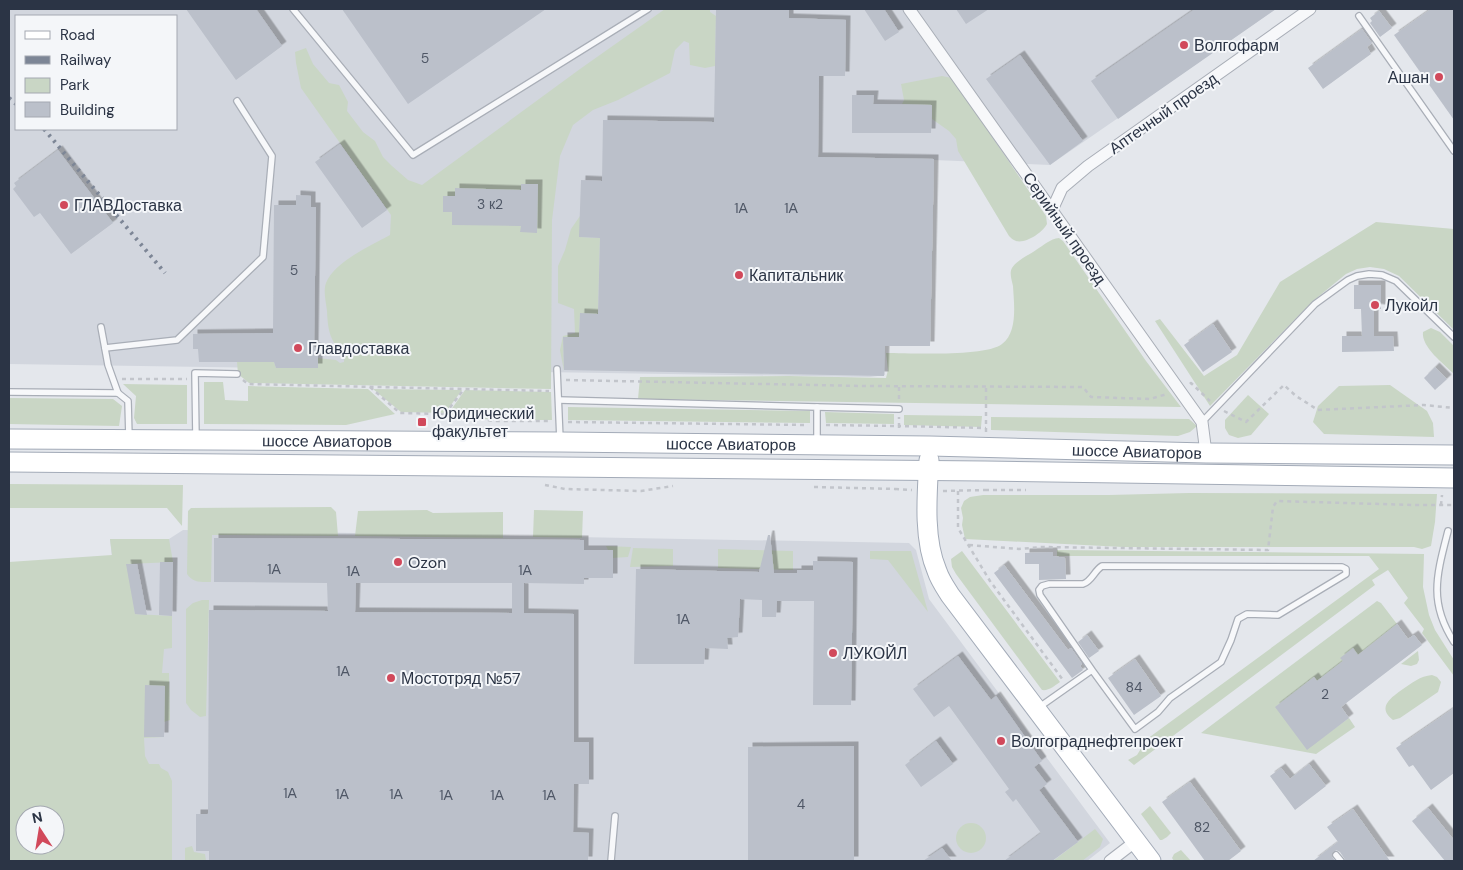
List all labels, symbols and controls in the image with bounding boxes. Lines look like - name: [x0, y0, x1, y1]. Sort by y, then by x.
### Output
- legend: [15, 15, 178, 130]
- text: Road: [60, 25, 95, 45]
- place label: Волгофарм: [1194, 35, 1279, 56]
- marker: Волгофарм: [1178, 39, 1190, 51]
- house number: 5: [421, 49, 429, 67]
- text: Railway: [60, 50, 112, 70]
- place label: Ашан: [1388, 67, 1429, 88]
- street label: Аптечный проезд: [1105, 68, 1222, 159]
- marker: Ашан: [1433, 71, 1445, 83]
- text: Park: [60, 75, 90, 95]
- text: Building: [60, 100, 115, 120]
- street label: Серийный проезд: [1018, 168, 1111, 289]
- place label: ГЛАВДоставка: [74, 195, 182, 216]
- house number: 3 к2: [477, 195, 503, 213]
- marker: ГЛАВДоставка: [58, 199, 70, 211]
- house number: 1А: [734, 199, 749, 217]
- house number: 1А: [784, 199, 799, 217]
- house number: 5: [290, 261, 298, 279]
- place label: Капитальник: [749, 265, 844, 286]
- marker: Капитальник: [733, 269, 745, 281]
- place label: Лукойл: [1385, 295, 1438, 316]
- marker: Лукойл: [1369, 299, 1381, 311]
- place label: Главдоставка: [308, 338, 409, 359]
- marker: Главдоставка: [292, 342, 304, 354]
- place label: Юридический факультет: [432, 403, 534, 442]
- marker: Юридический факультет: [416, 416, 428, 428]
- street label: шоссе Авиаторов: [262, 430, 392, 452]
- street label: шоссе Авиаторов: [666, 433, 796, 456]
- street label: шоссе Авиаторов: [1072, 440, 1202, 464]
- place label: Ozon: [408, 552, 446, 573]
- marker: Ozon: [392, 556, 404, 568]
- house number: 1А: [267, 560, 282, 578]
- house number: 1А: [518, 561, 533, 579]
- house number: 1А: [346, 562, 361, 580]
- house number: 1А: [676, 610, 691, 628]
- place label: ЛУКОЙЛ: [843, 643, 907, 664]
- marker: ЛУКОЙЛ: [827, 647, 839, 659]
- house number: 1А: [336, 662, 351, 680]
- place label: Мостотряд №57: [401, 668, 521, 689]
- marker: Мостотряд №57: [385, 672, 397, 684]
- house number: 84: [1125, 678, 1143, 696]
- house number: 2: [1321, 685, 1329, 703]
- place label: Волгограднефтепроект: [1011, 731, 1184, 752]
- marker: Волгограднефтепроект: [995, 735, 1007, 747]
- house number: 1А: [283, 784, 298, 802]
- house number: 1А: [335, 785, 350, 803]
- house number: 1А: [389, 785, 404, 803]
- house number: 1А: [439, 786, 454, 804]
- house number: 1А: [490, 786, 505, 804]
- house number: 1А: [542, 786, 557, 804]
- house number: 4: [797, 795, 806, 813]
- north arrow: [15, 805, 65, 855]
- text: N: [30, 807, 44, 827]
- house number: 82: [1194, 818, 1210, 836]

